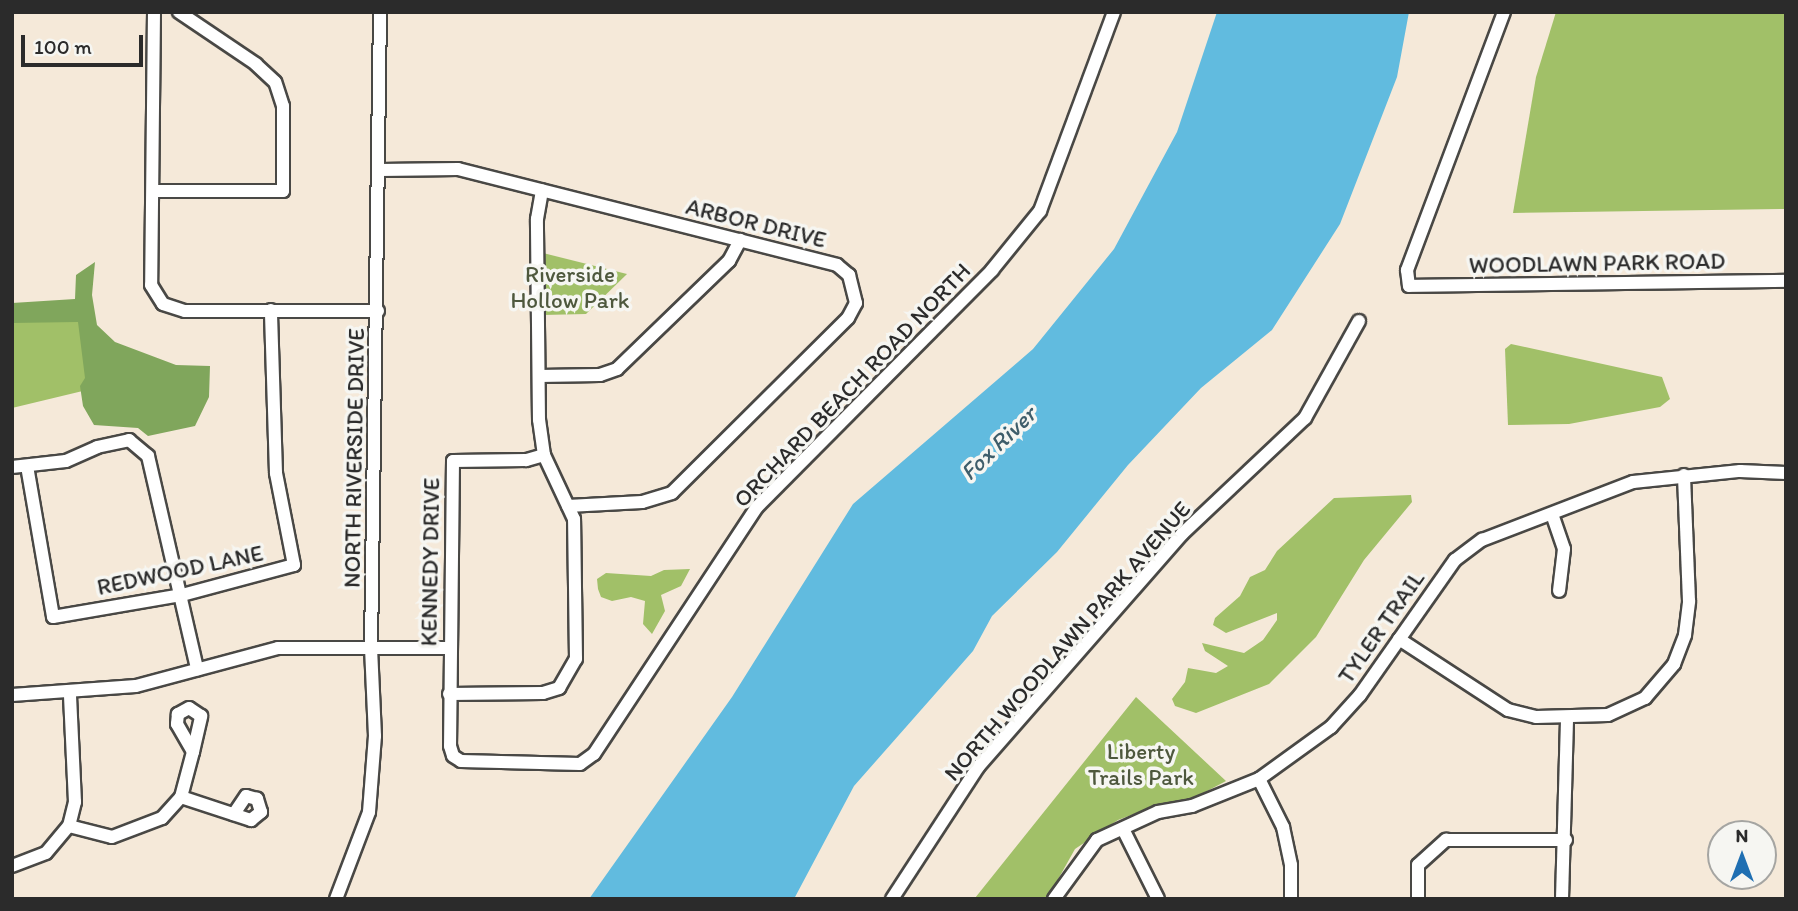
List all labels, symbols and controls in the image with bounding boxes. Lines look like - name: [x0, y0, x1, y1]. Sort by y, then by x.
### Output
- scale bar: [24, 21, 147, 65]
- text: 100 m: [34, 34, 92, 59]
- street label: ARBOR DRIVE: [683, 192, 829, 254]
- street label: WOODLAWN PARK ROAD: [1469, 247, 1725, 279]
- street label: ORCHARD BEACH ROAD NORTH: [728, 257, 976, 513]
- park label: Riverside Hollow Park: [511, 260, 629, 314]
- street label: NORTH RIVERSIDE DRIVE: [338, 327, 370, 589]
- water label: Fox River: [954, 400, 1042, 486]
- street label: KENNEDY DRIVE: [415, 477, 445, 647]
- street label: NORTH WOODLAWN PARK AVENUE: [939, 496, 1195, 786]
- street label: REDWOOD LANE: [94, 539, 266, 601]
- street label: TYLER TRAIL: [1333, 566, 1429, 688]
- park label: Liberty Trails Park: [1088, 737, 1194, 791]
- north arrow: [1707, 820, 1777, 890]
- text: N: [1736, 824, 1748, 847]

